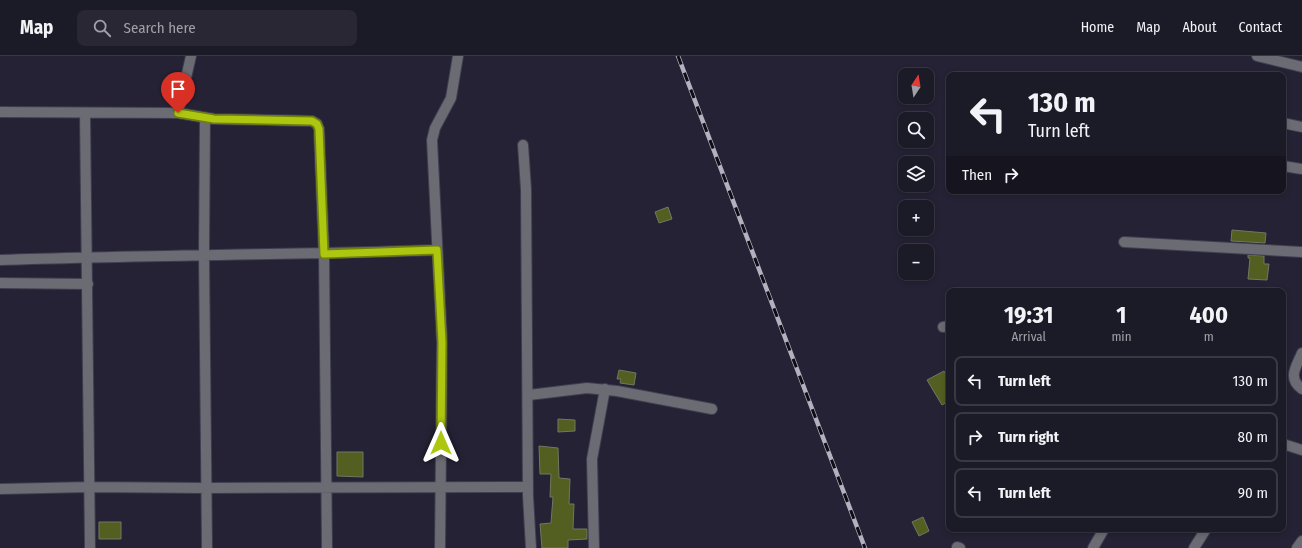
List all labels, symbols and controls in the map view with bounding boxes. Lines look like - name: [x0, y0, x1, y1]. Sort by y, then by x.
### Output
- search box: [77, 10, 357, 46]
- text: Map: [20, 16, 53, 39]
- icon: search: [91, 17, 113, 39]
- text: Search here: [123, 19, 196, 37]
- text: Home: [1081, 19, 1114, 36]
- text: Map: [1136, 19, 1160, 36]
- text: About: [1182, 19, 1217, 36]
- text: Contact: [1239, 19, 1282, 36]
- north arrow: [898, 68, 934, 104]
- map controls: [898, 68, 934, 280]
- pin: [161, 72, 195, 113]
- icon: arrive: [167, 78, 189, 100]
- text: 130 m: [1028, 86, 1096, 119]
- icon: left: [962, 88, 1014, 140]
- button: search: [898, 112, 934, 148]
- text: Turn left: [1028, 120, 1090, 142]
- button: layers: [898, 156, 934, 192]
- icon: right: [1000, 164, 1022, 186]
- text: Then: [962, 166, 992, 184]
- button: +: [898, 200, 934, 236]
- button: −: [898, 244, 934, 280]
- text: 19:31: [1004, 301, 1053, 329]
- text: 1: [1116, 301, 1127, 329]
- text: 400: [1189, 301, 1228, 329]
- text: Arrival: [1011, 329, 1046, 344]
- text: min: [1111, 329, 1132, 344]
- text: m: [1204, 329, 1214, 344]
- icon: left: [964, 370, 986, 392]
- text: Turn left: [998, 372, 1051, 390]
- text: 130 m: [1233, 372, 1268, 390]
- position arrow: [420, 422, 462, 464]
- icon: right: [964, 426, 986, 448]
- text: Turn right: [998, 428, 1059, 446]
- text: 80 m: [1238, 428, 1268, 446]
- icon: left: [964, 482, 986, 504]
- text: Turn left: [998, 484, 1051, 502]
- text: 90 m: [1238, 484, 1268, 502]

